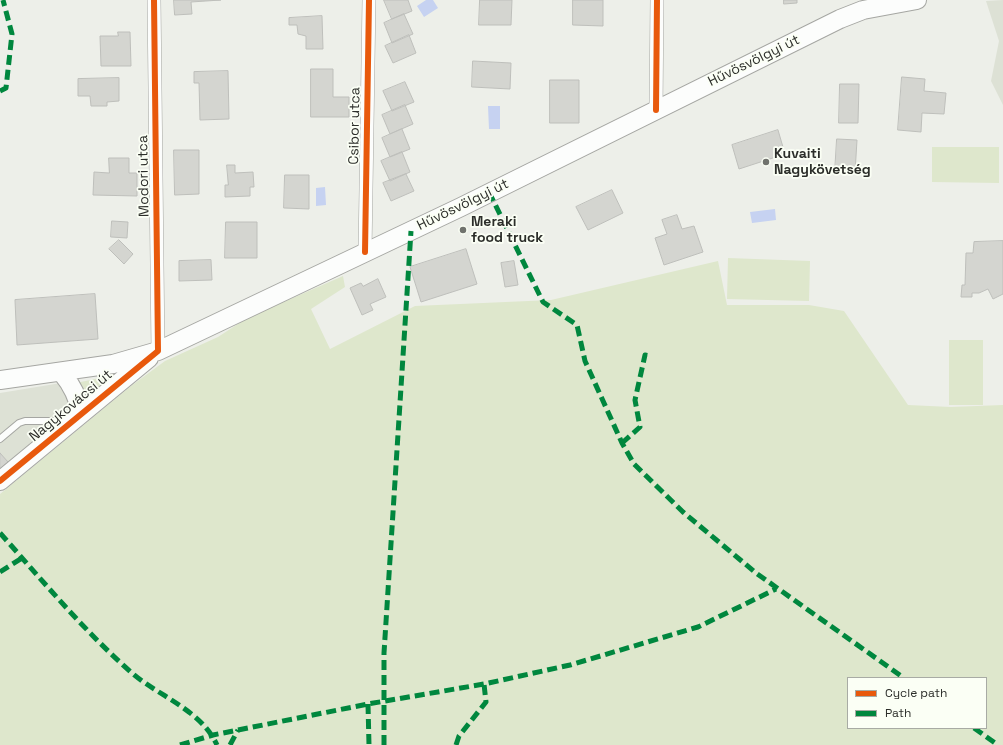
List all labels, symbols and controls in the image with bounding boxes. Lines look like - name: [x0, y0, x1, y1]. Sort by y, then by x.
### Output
- street label: Hűvösvölgyi út: [706, 32, 802, 90]
- street label: Csibor utca: [346, 87, 364, 165]
- street label: Modori utca: [135, 135, 153, 217]
- place label: Kuvaiti Nagykövetség: [774, 146, 871, 178]
- marker: Kuvaiti Nagykövetség: [761, 157, 771, 167]
- street label: Hűvösvölgyi út: [415, 176, 511, 234]
- place label: Meraki food truck: [471, 214, 543, 246]
- marker: Meraki food truck: [458, 225, 468, 235]
- street label: Nagykovácsi út: [26, 366, 116, 446]
- legend: [847, 677, 987, 729]
- text: Cycle path: [885, 685, 947, 701]
- text: Path: [885, 705, 911, 721]

